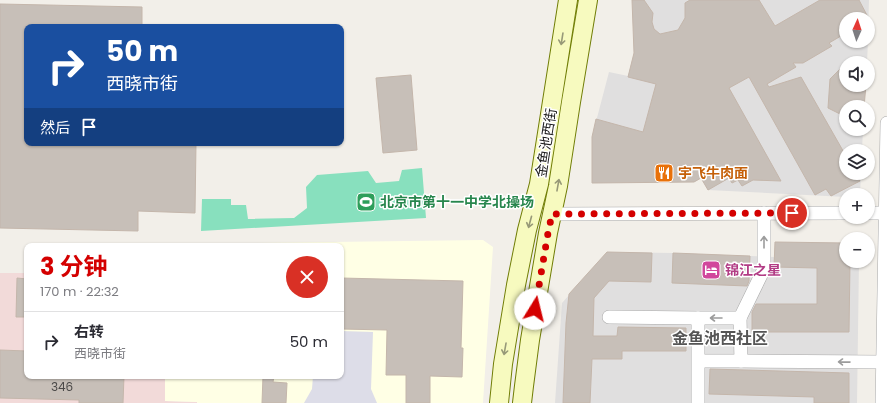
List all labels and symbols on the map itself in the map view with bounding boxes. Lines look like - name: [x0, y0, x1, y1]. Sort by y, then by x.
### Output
- north arrow: [839, 12, 875, 48]
- one-way arrow: [558, 32, 566, 45]
- street label: 金鱼池西街: [531, 107, 561, 179]
- restaurant icon: 宇飞牛肉面: [653, 162, 675, 184]
- place label: 宇飞牛肉面: [678, 163, 748, 183]
- one-way arrow: [555, 179, 563, 192]
- sports icon: 北京市第十一中学北操场: [355, 191, 377, 213]
- place label: 北京市第十一中学北操场: [380, 192, 534, 212]
- pin: [775, 196, 809, 230]
- one-way arrow: [525, 215, 533, 228]
- one-way arrow: [760, 236, 768, 249]
- hotel icon: 锦江之星: [700, 259, 722, 281]
- place label: 锦江之星: [725, 260, 781, 280]
- position arrow: [514, 288, 556, 330]
- one-way arrow: [710, 314, 723, 322]
- district label: 金鱼池西社区: [672, 327, 768, 350]
- one-way arrow: [501, 342, 509, 355]
- one-way arrow: [838, 358, 851, 366]
- house number: 346: [51, 378, 73, 395]

